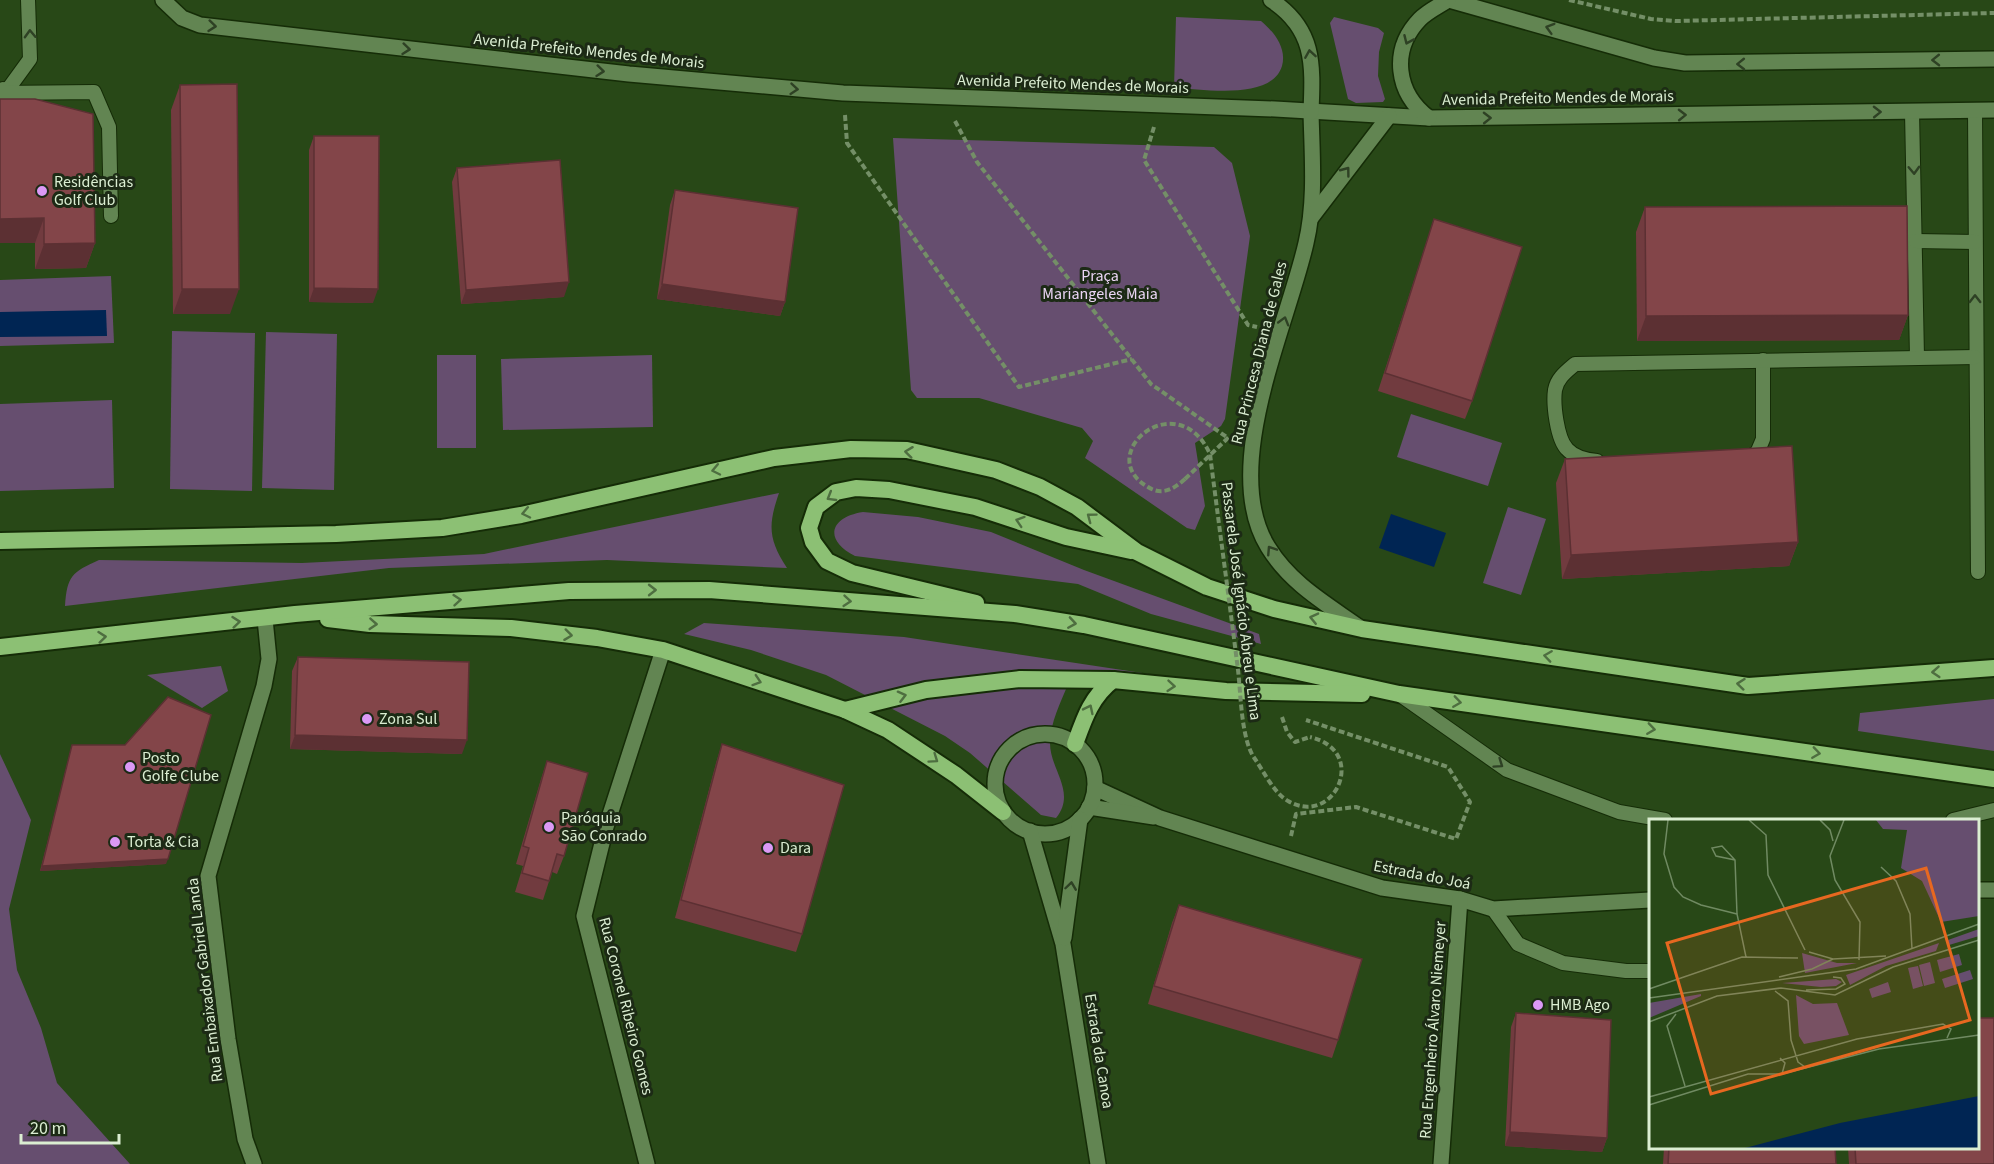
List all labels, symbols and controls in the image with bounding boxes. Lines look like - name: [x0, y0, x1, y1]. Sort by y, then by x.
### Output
- one-way arrow: [208, 19, 217, 32]
- one-way arrow: [1545, 23, 1556, 35]
- street label: Avenida Prefeito Mendes de Morais: [473, 28, 706, 74]
- one-way arrow: [23, 30, 36, 39]
- one-way arrow: [1403, 34, 1415, 45]
- one-way arrow: [401, 42, 410, 55]
- one-way arrow: [1304, 49, 1316, 58]
- one-way arrow: [1931, 54, 1940, 66]
- one-way arrow: [1736, 58, 1745, 70]
- one-way arrow: [595, 64, 604, 77]
- street label: Avenida Prefeito Mendes de Morais: [957, 69, 1189, 99]
- one-way arrow: [789, 82, 798, 95]
- street label: Avenida Prefeito Mendes de Morais: [1442, 85, 1674, 111]
- one-way arrow: [1873, 106, 1882, 118]
- one-way arrow: [1678, 109, 1687, 121]
- one-way arrow: [1483, 112, 1492, 124]
- one-way arrow: [1907, 166, 1920, 175]
- one-way arrow: [1339, 167, 1350, 178]
- place label: Residências Golf Club: [54, 171, 133, 211]
- marker: Residências Golf Club: [35, 184, 49, 198]
- street label: Rua Princesa Diana de Gales: [1226, 259, 1292, 447]
- park label: Praça Mariangeles Maia: [1042, 265, 1158, 305]
- one-way arrow: [1969, 294, 1981, 303]
- one-way arrow: [1277, 316, 1289, 327]
- one-way arrow: [905, 446, 914, 458]
- one-way arrow: [711, 463, 721, 476]
- street label: Passarela José Ignácio Abreu e Lima: [1215, 481, 1267, 721]
- one-way arrow: [827, 490, 837, 501]
- one-way arrow: [521, 506, 531, 519]
- one-way arrow: [1086, 513, 1097, 524]
- one-way arrow: [1015, 516, 1026, 528]
- one-way arrow: [1267, 546, 1278, 557]
- one-way arrow: [648, 584, 657, 596]
- one-way arrow: [453, 594, 462, 607]
- one-way arrow: [842, 594, 851, 607]
- one-way arrow: [1310, 613, 1320, 626]
- one-way arrow: [232, 616, 241, 629]
- one-way arrow: [1067, 616, 1077, 629]
- one-way arrow: [369, 617, 378, 630]
- one-way arrow: [563, 628, 573, 640]
- one-way arrow: [98, 631, 107, 644]
- one-way arrow: [1544, 651, 1553, 663]
- one-way arrow: [1931, 666, 1940, 679]
- one-way arrow: [751, 674, 762, 686]
- one-way arrow: [1737, 678, 1746, 691]
- one-way arrow: [1166, 679, 1175, 692]
- one-way arrow: [896, 691, 906, 704]
- one-way arrow: [1453, 696, 1462, 708]
- one-way arrow: [1082, 704, 1093, 715]
- place label: Zona Sul: [379, 708, 437, 730]
- marker: Zona Sul: [360, 712, 374, 726]
- one-way arrow: [1646, 723, 1655, 735]
- one-way arrow: [1811, 746, 1821, 759]
- place label: Posto Golfe Clube: [142, 747, 219, 787]
- one-way arrow: [928, 752, 939, 763]
- one-way arrow: [1492, 757, 1503, 768]
- marker: Posto Golfe Clube: [123, 760, 137, 774]
- place label: Paróquia São Conrado: [561, 807, 647, 847]
- inset map: [1649, 819, 1979, 1149]
- marker: Paróquia São Conrado: [542, 820, 556, 834]
- place label: Torta & Cia: [127, 831, 199, 853]
- marker: Torta & Cia: [108, 835, 122, 849]
- place label: Dara: [780, 837, 811, 859]
- marker: Dara: [761, 841, 775, 855]
- street label: Estrada do Joá: [1372, 855, 1472, 895]
- street label: Rua Embaixador Gabriel Landa: [182, 877, 228, 1083]
- one-way arrow: [1065, 882, 1077, 891]
- street label: Rua Coronel Ribeiro Gomes: [593, 915, 659, 1097]
- street label: Rua Engenheiro Álvaro Niemeyer: [1414, 920, 1452, 1140]
- street label: Estrada da Canoa: [1079, 992, 1119, 1110]
- place label: HMB Ago: [1550, 994, 1610, 1016]
- marker: HMB Ago: [1531, 998, 1545, 1012]
- scale bar: [21, 1107, 118, 1145]
- text: 20 m: [30, 1116, 66, 1141]

